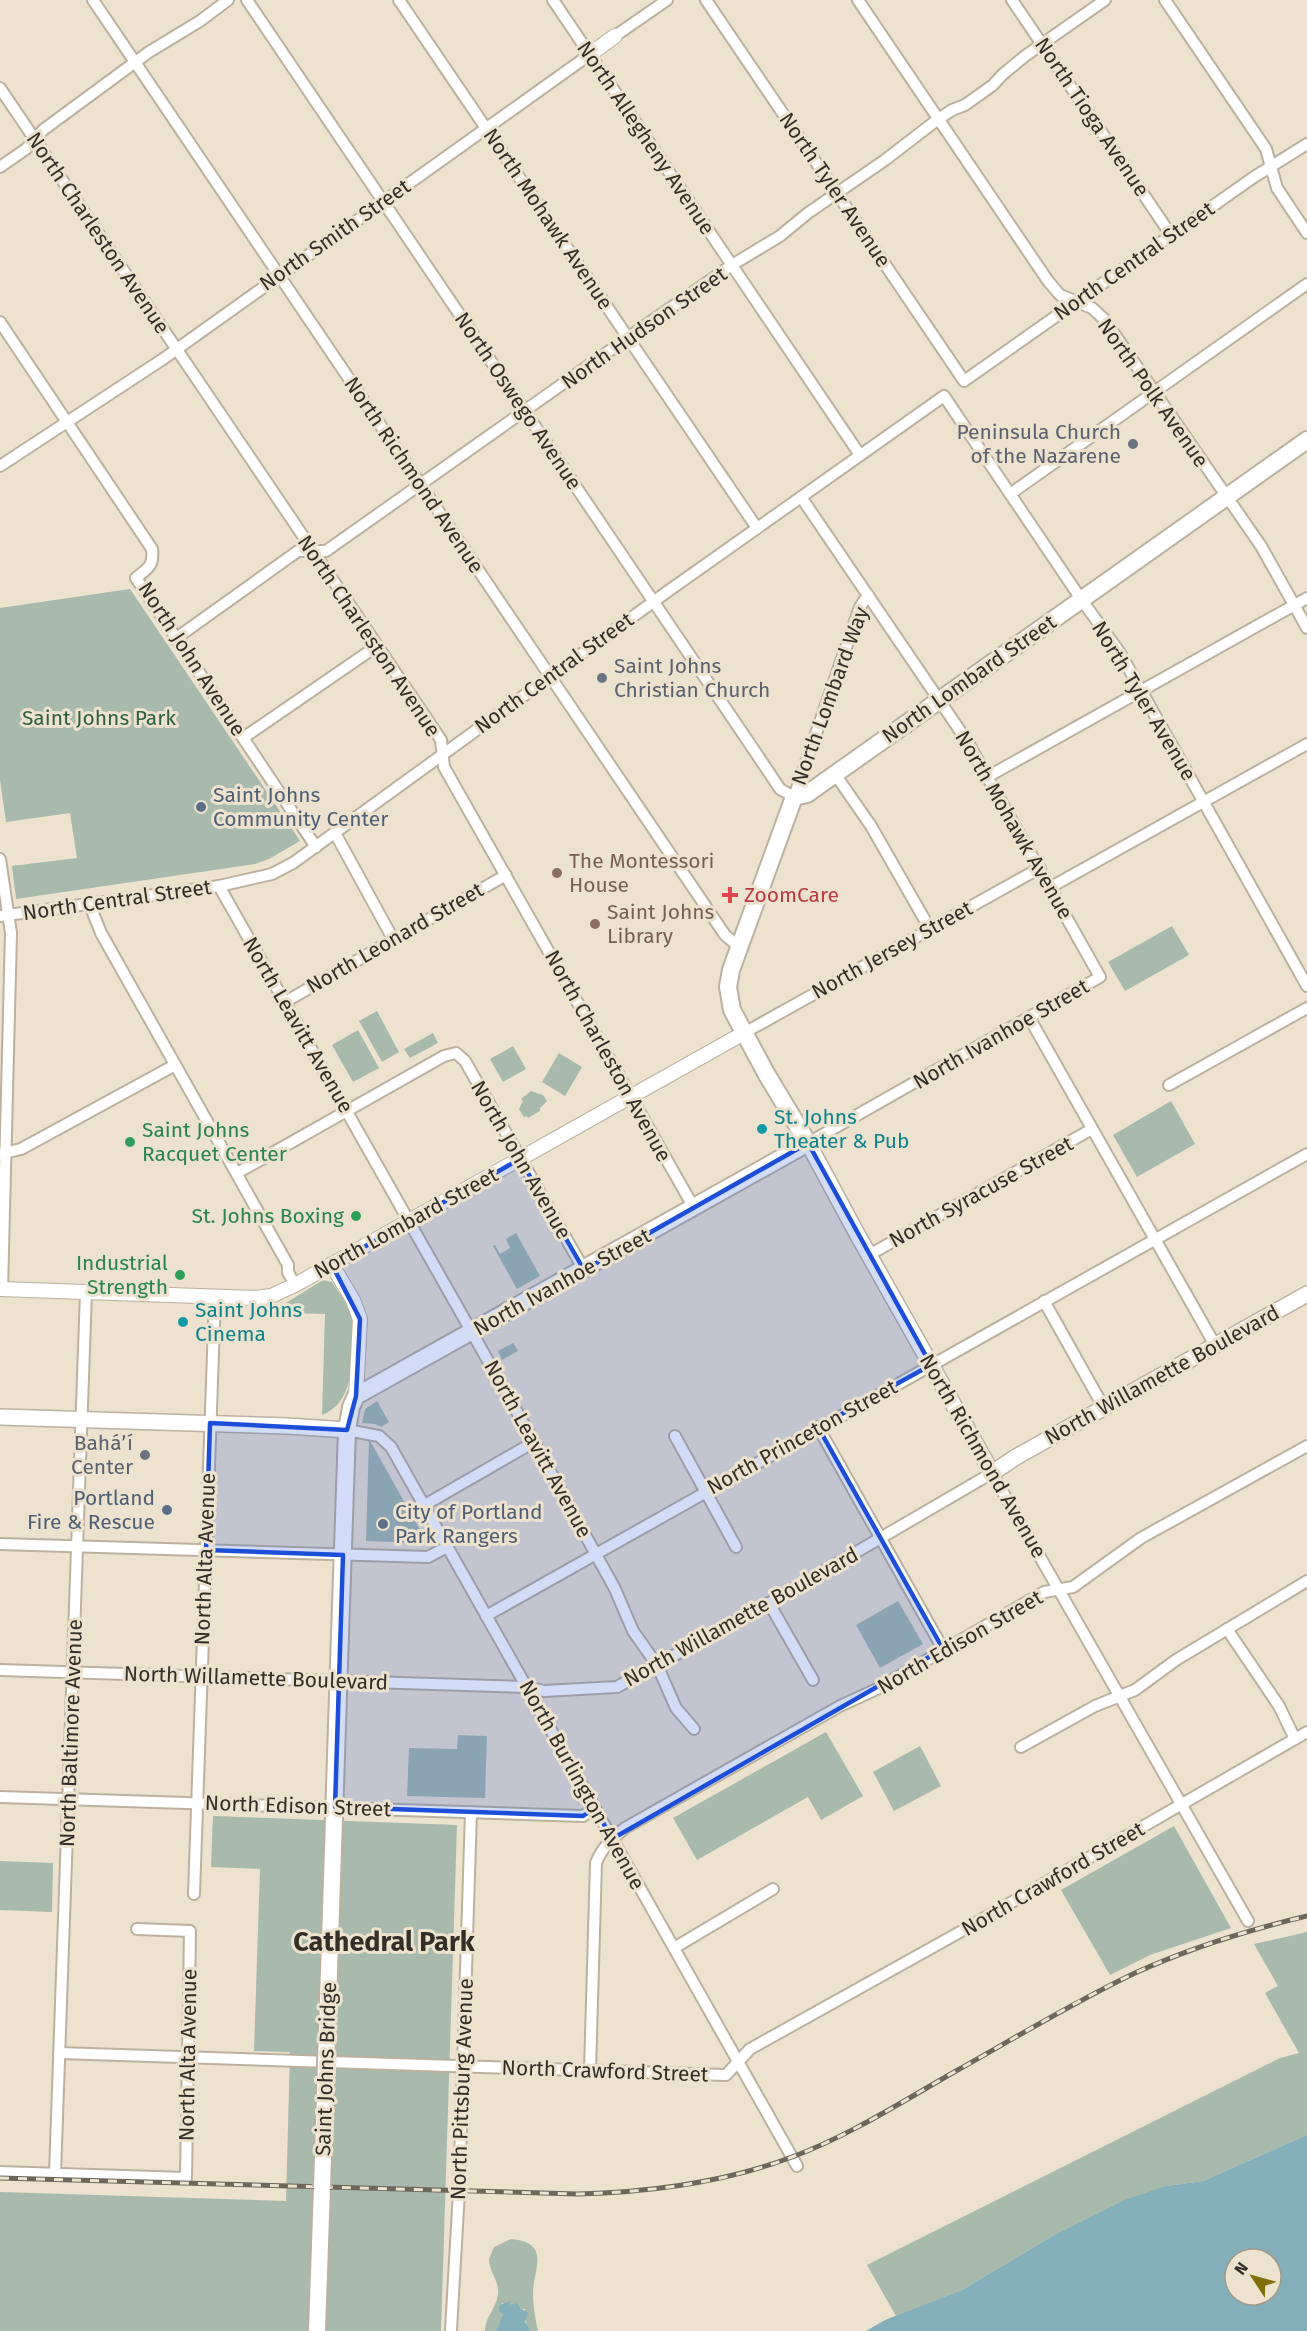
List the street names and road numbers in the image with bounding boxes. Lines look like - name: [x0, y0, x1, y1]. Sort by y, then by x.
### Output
- street label: North Tioga Avenue: [1029, 32, 1155, 202]
- street label: North Allegheny Avenue: [571, 36, 721, 240]
- street label: North Tyler Avenue: [774, 108, 896, 272]
- street label: North Mohawk Avenue: [478, 123, 618, 315]
- street label: North Charleston Avenue: [21, 127, 175, 339]
- street label: North Smith Street: [255, 173, 416, 297]
- street label: North Central Street: [1049, 196, 1220, 326]
- street label: North Hudson Street: [556, 261, 732, 395]
- street label: North Oswego Avenue: [449, 307, 587, 495]
- street label: North Polk Avenue: [1092, 313, 1214, 473]
- street label: North Richmond Avenue: [338, 372, 490, 578]
- street label: North Charleston Avenue: [292, 530, 446, 742]
- street label: North John Avenue: [132, 577, 252, 741]
- street label: North Lombard Way: [786, 603, 875, 789]
- street label: North Central Street: [469, 606, 639, 739]
- street label: North Lombard Street: [877, 609, 1061, 749]
- street label: North Tyler Avenue: [1086, 617, 1202, 785]
- street label: North Mohawk Avenue: [949, 726, 1079, 924]
- street label: North Central Street: [21, 874, 213, 926]
- street label: North Leonard Street: [302, 877, 489, 999]
- street label: North Jersey Street: [807, 895, 977, 1005]
- street label: North Leavitt Avenue: [237, 932, 359, 1118]
- street label: North Charleston Avenue: [539, 946, 677, 1166]
- street label: North Ivanhoe Street: [908, 973, 1094, 1095]
- street label: North John Avenue: [465, 1076, 577, 1244]
- street label: North Syracuse Street: [884, 1130, 1078, 1253]
- street label: North Lombard Street: [309, 1161, 503, 1284]
- street label: North Ivanhoe Street: [469, 1222, 656, 1342]
- street label: North Willamette Boulevard: [1040, 1300, 1284, 1450]
- street label: North Richmond Avenue: [914, 1349, 1052, 1563]
- street label: North Leavitt Avenue: [478, 1356, 598, 1542]
- street label: North Princeton Street: [702, 1374, 902, 1500]
- street label: North Alta Avenue: [189, 1472, 221, 1646]
- street label: North Willamette Boulevard: [619, 1542, 863, 1692]
- street label: North Edison Street: [873, 1584, 1048, 1700]
- street label: North Baltimore Avenue: [54, 1618, 88, 1848]
- street label: North Willamette Boulevard: [123, 1660, 389, 1696]
- street label: North Burlington Avenue: [514, 1676, 650, 1894]
- street label: North Edison Street: [204, 1790, 392, 1822]
- street label: North Crawford Street: [957, 1816, 1149, 1942]
- street label: North Alta Avenue: [173, 1969, 203, 2141]
- street label: North Pittsburg Avenue: [445, 1978, 479, 2200]
- street label: Saint Johns Bridge: [310, 1981, 342, 2157]
- street label: North Crawford Street: [501, 2054, 709, 2088]

